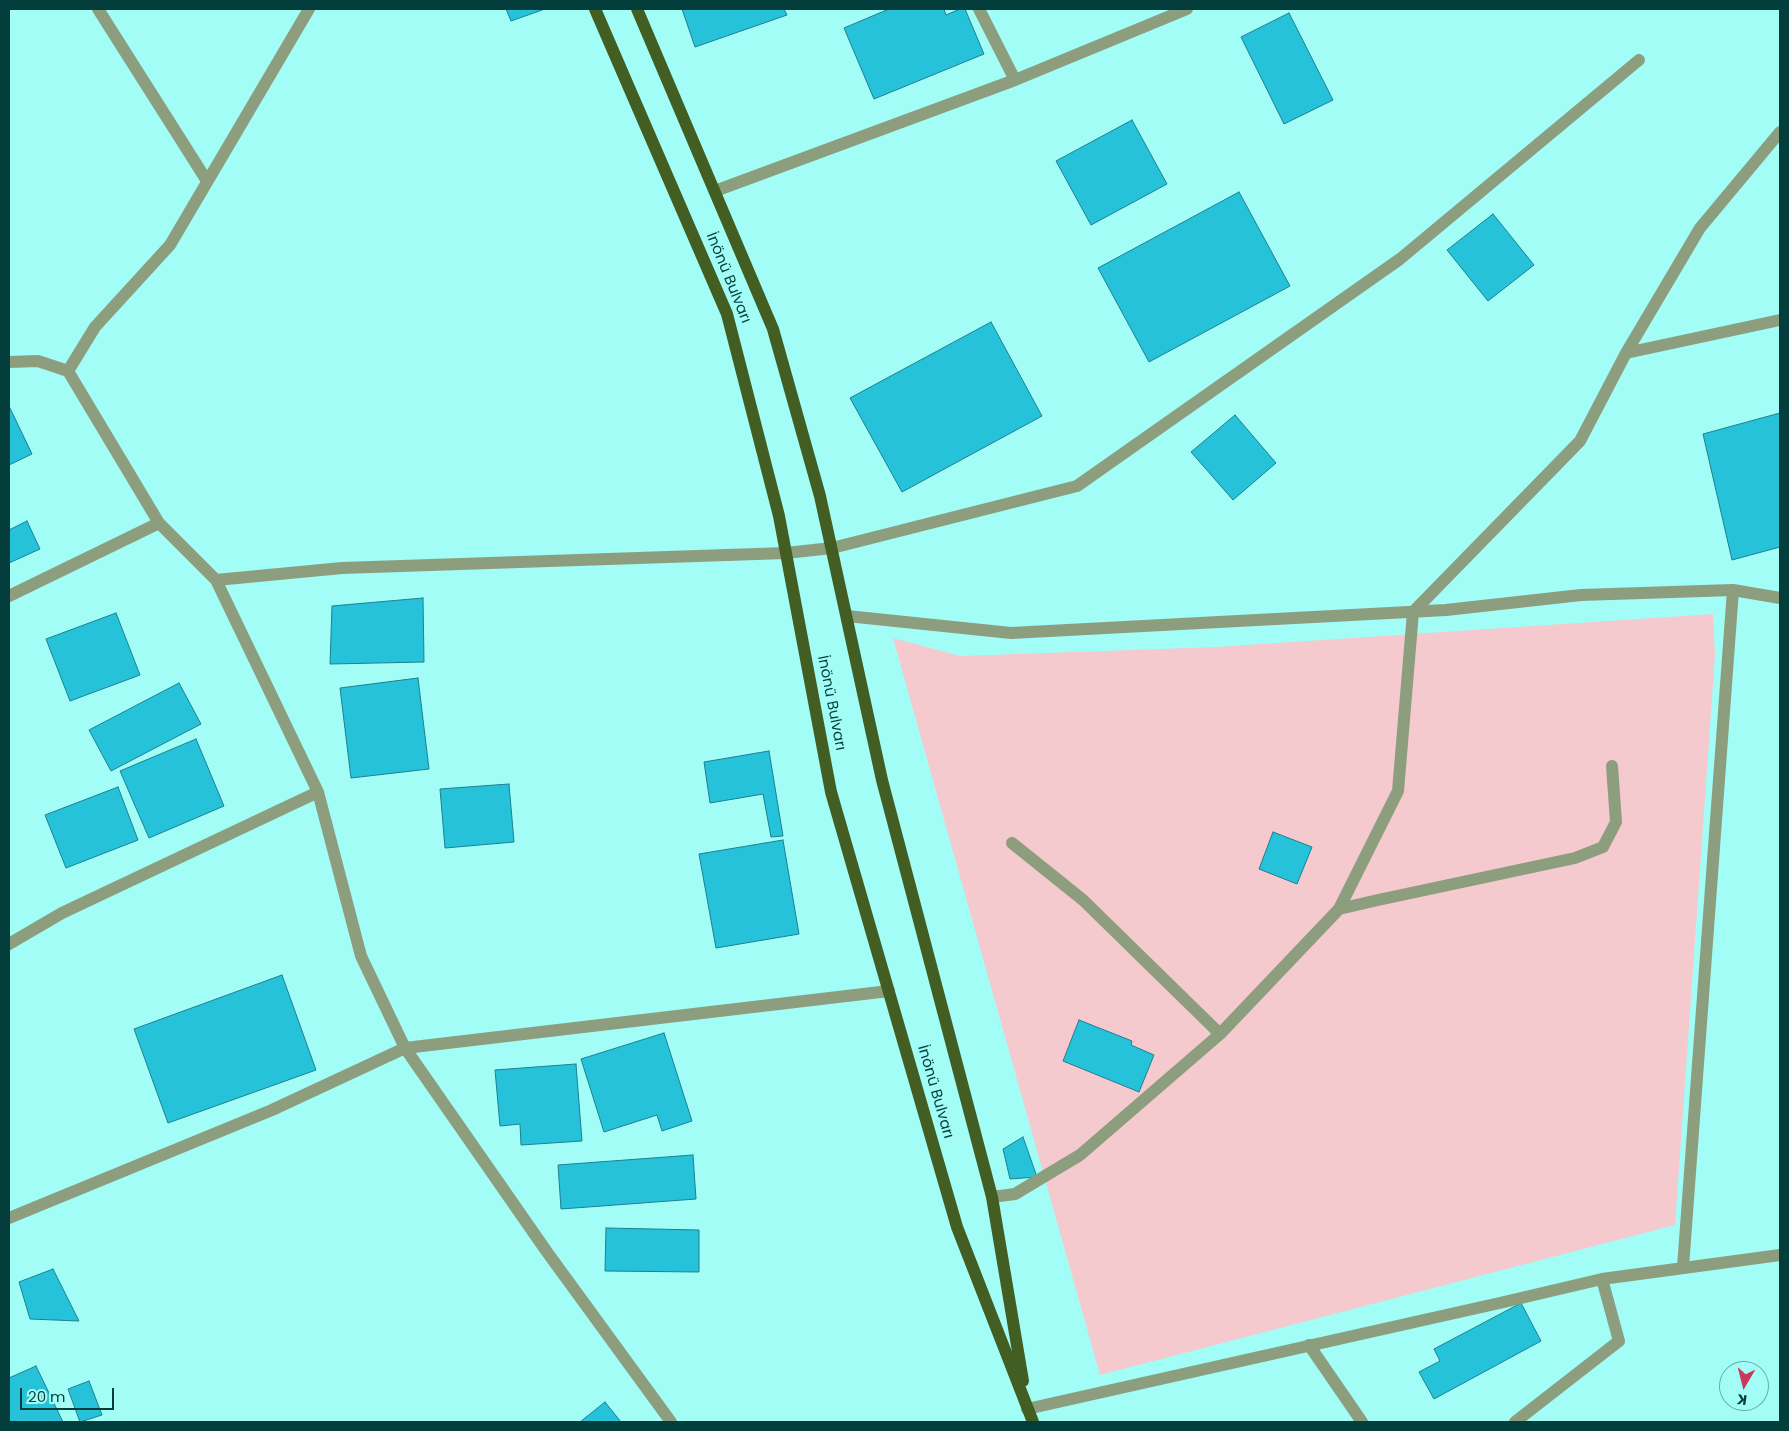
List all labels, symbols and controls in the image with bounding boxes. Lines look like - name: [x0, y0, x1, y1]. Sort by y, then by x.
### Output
- street label: İnönü Bulvarı: [702, 230, 754, 326]
- street label: İnönü Bulvarı: [813, 654, 849, 752]
- street label: İnönü Bulvarı: [913, 1043, 957, 1141]
- north arrow: [1719, 1361, 1769, 1411]
- scale bar: [22, 1378, 116, 1410]
- text: 20 m: [28, 1386, 66, 1407]
- text: K: [1736, 1389, 1748, 1410]

